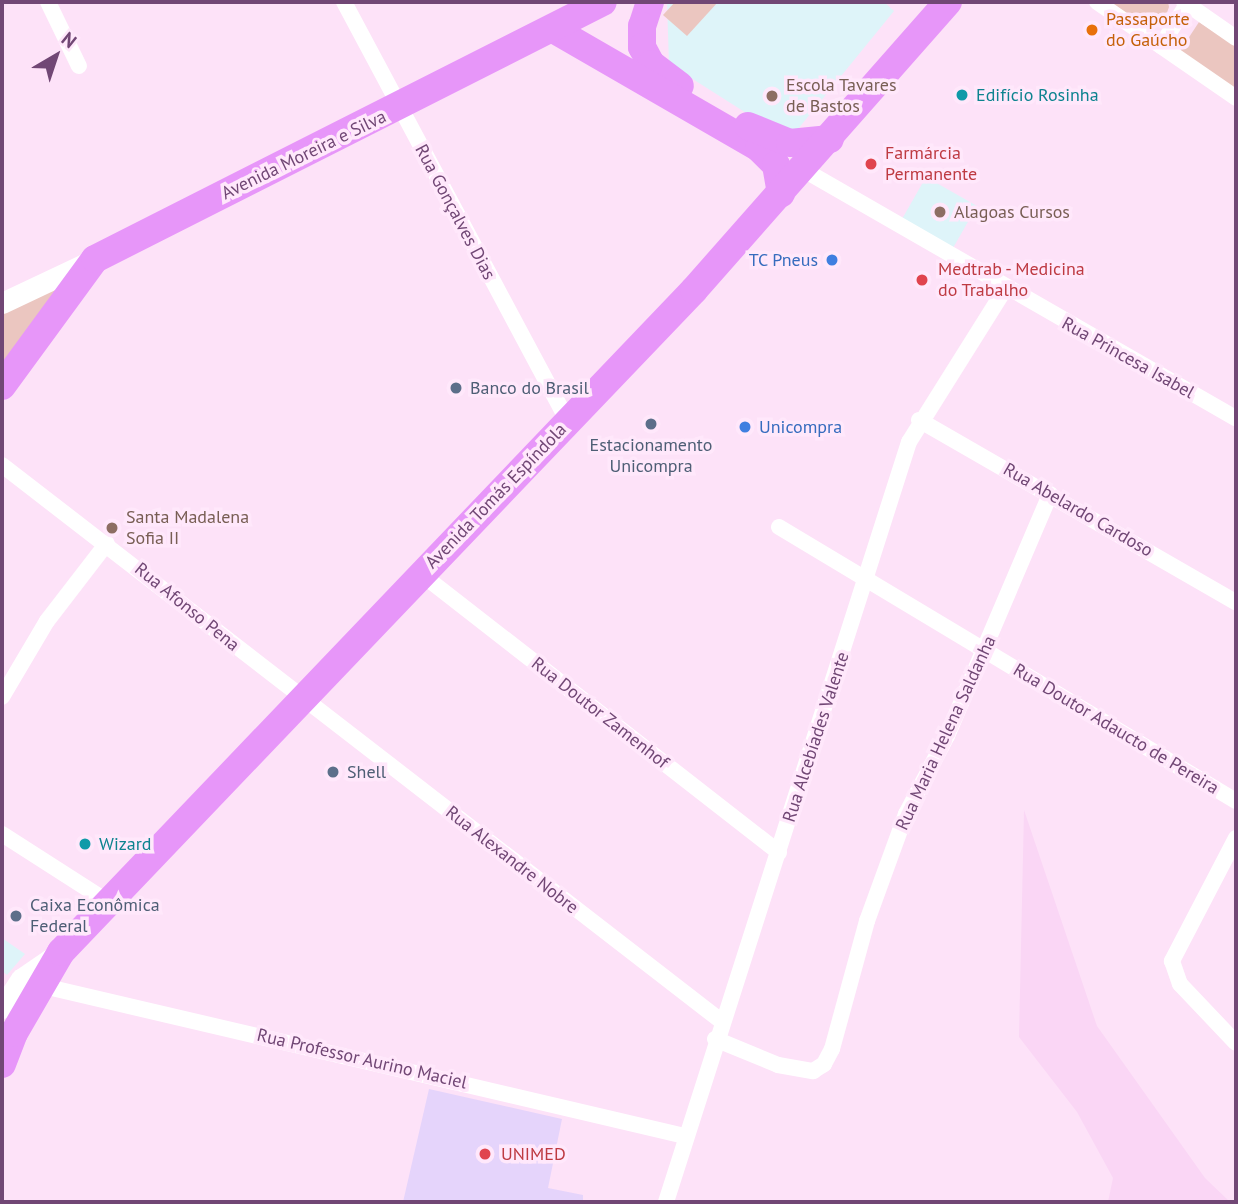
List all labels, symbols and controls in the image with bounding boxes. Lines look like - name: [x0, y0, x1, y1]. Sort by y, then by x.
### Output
- place label: Passaporte do Gaúcho: [1106, 9, 1190, 52]
- north arrow: [21, 21, 91, 91]
- marker: Passaporte do Gaúcho: [1084, 22, 1100, 38]
- text: N: [57, 26, 82, 53]
- place label: Escola Tavares de Bastos: [786, 75, 897, 118]
- place label: Edifício Rosinha: [976, 84, 1099, 106]
- marker: Edifício Rosinha: [954, 87, 970, 103]
- marker: Escola Tavares de Bastos: [764, 88, 780, 104]
- street label: Avenida Moreira e Silva: [218, 106, 390, 204]
- street label: Rua Gonçalves Dias: [410, 141, 500, 283]
- place label: Farmárcia Permanente: [885, 143, 977, 186]
- marker: Farmárcia Permanente: [863, 156, 879, 172]
- place label: Alagoas Cursos: [954, 201, 1070, 223]
- marker: Alagoas Cursos: [932, 204, 948, 220]
- place label: TC Pneus: [748, 249, 818, 271]
- marker: TC Pneus: [824, 252, 840, 268]
- place label: Medtrab - Medicina do Trabalho: [938, 259, 1088, 302]
- marker: Medtrab - Medicina do Trabalho: [912, 270, 932, 290]
- street label: Rua Princesa Isabel: [1058, 313, 1198, 403]
- place label: Banco do Brasil: [470, 377, 589, 399]
- marker: Banco do Brasil: [448, 380, 464, 396]
- marker: Estacionamento Unicompra: [643, 416, 659, 432]
- place label: Unicompra: [759, 416, 842, 438]
- street label: Avenida Tomás Espíndola: [421, 419, 571, 573]
- marker: Unicompra: [737, 419, 753, 435]
- place label: Estacionamento Unicompra: [590, 435, 712, 478]
- street label: Rua Abelardo Cardoso: [999, 458, 1157, 562]
- place label: Santa Madalena Sofia II: [126, 507, 249, 550]
- marker: Santa Madalena Sofia II: [104, 520, 120, 536]
- street label: Rua Afonso Pena: [130, 558, 244, 656]
- street label: Rua Maria Helena Saldanha: [891, 632, 1001, 834]
- street label: Rua Alcebíades Valente: [778, 649, 854, 825]
- street label: Rua Doutor Zamenhof: [527, 653, 673, 773]
- street label: Rua Doutor Adaucto de Pereira: [1009, 659, 1223, 799]
- place label: Shell: [347, 761, 386, 783]
- marker: Shell: [325, 764, 341, 780]
- street label: Rua Alexandre Nobre: [441, 801, 583, 919]
- place label: Wizard: [99, 833, 152, 855]
- marker: Wizard: [77, 836, 93, 852]
- place label: Caixa Econômica Federal: [30, 895, 160, 937]
- marker: Caixa Econômica Federal: [8, 908, 24, 924]
- street label: Rua Professor Aurino Maciel: [255, 1024, 469, 1094]
- place label: UNIMED: [501, 1143, 566, 1165]
- marker: UNIMED: [475, 1144, 495, 1164]

